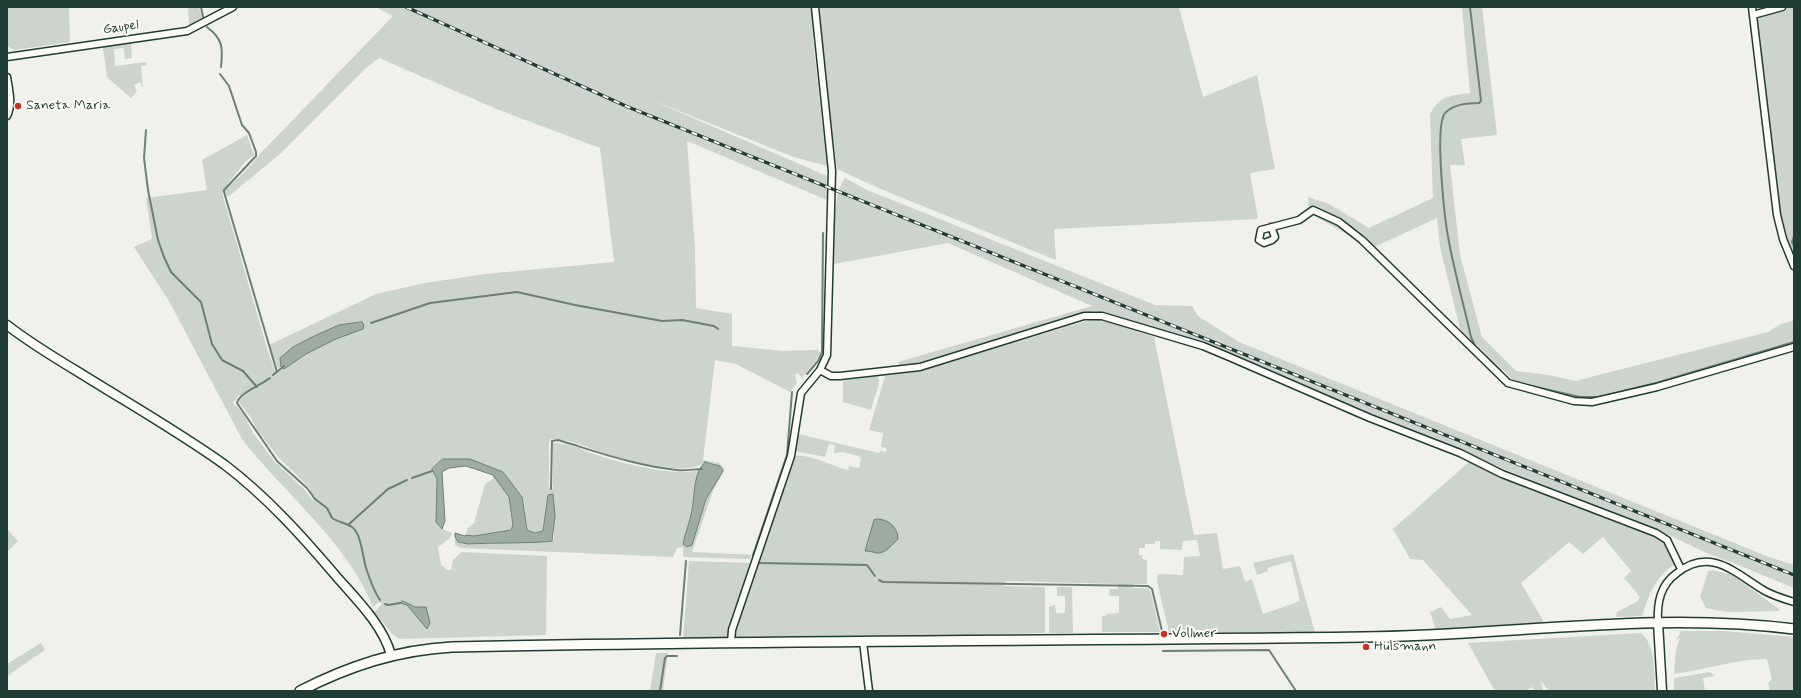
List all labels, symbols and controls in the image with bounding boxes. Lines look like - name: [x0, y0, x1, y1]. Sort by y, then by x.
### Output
- street label: Gaupel: [102, 17, 140, 39]
- place label: Saneta Maria: [26, 98, 111, 114]
- marker: Saneta Maria: [13, 101, 23, 111]
- place label: Vollmer: [1172, 626, 1216, 642]
- marker: Vollmer: [1159, 629, 1169, 639]
- place label: Hülsmann: [1374, 639, 1436, 655]
- marker: Hülsmann: [1361, 642, 1371, 652]

